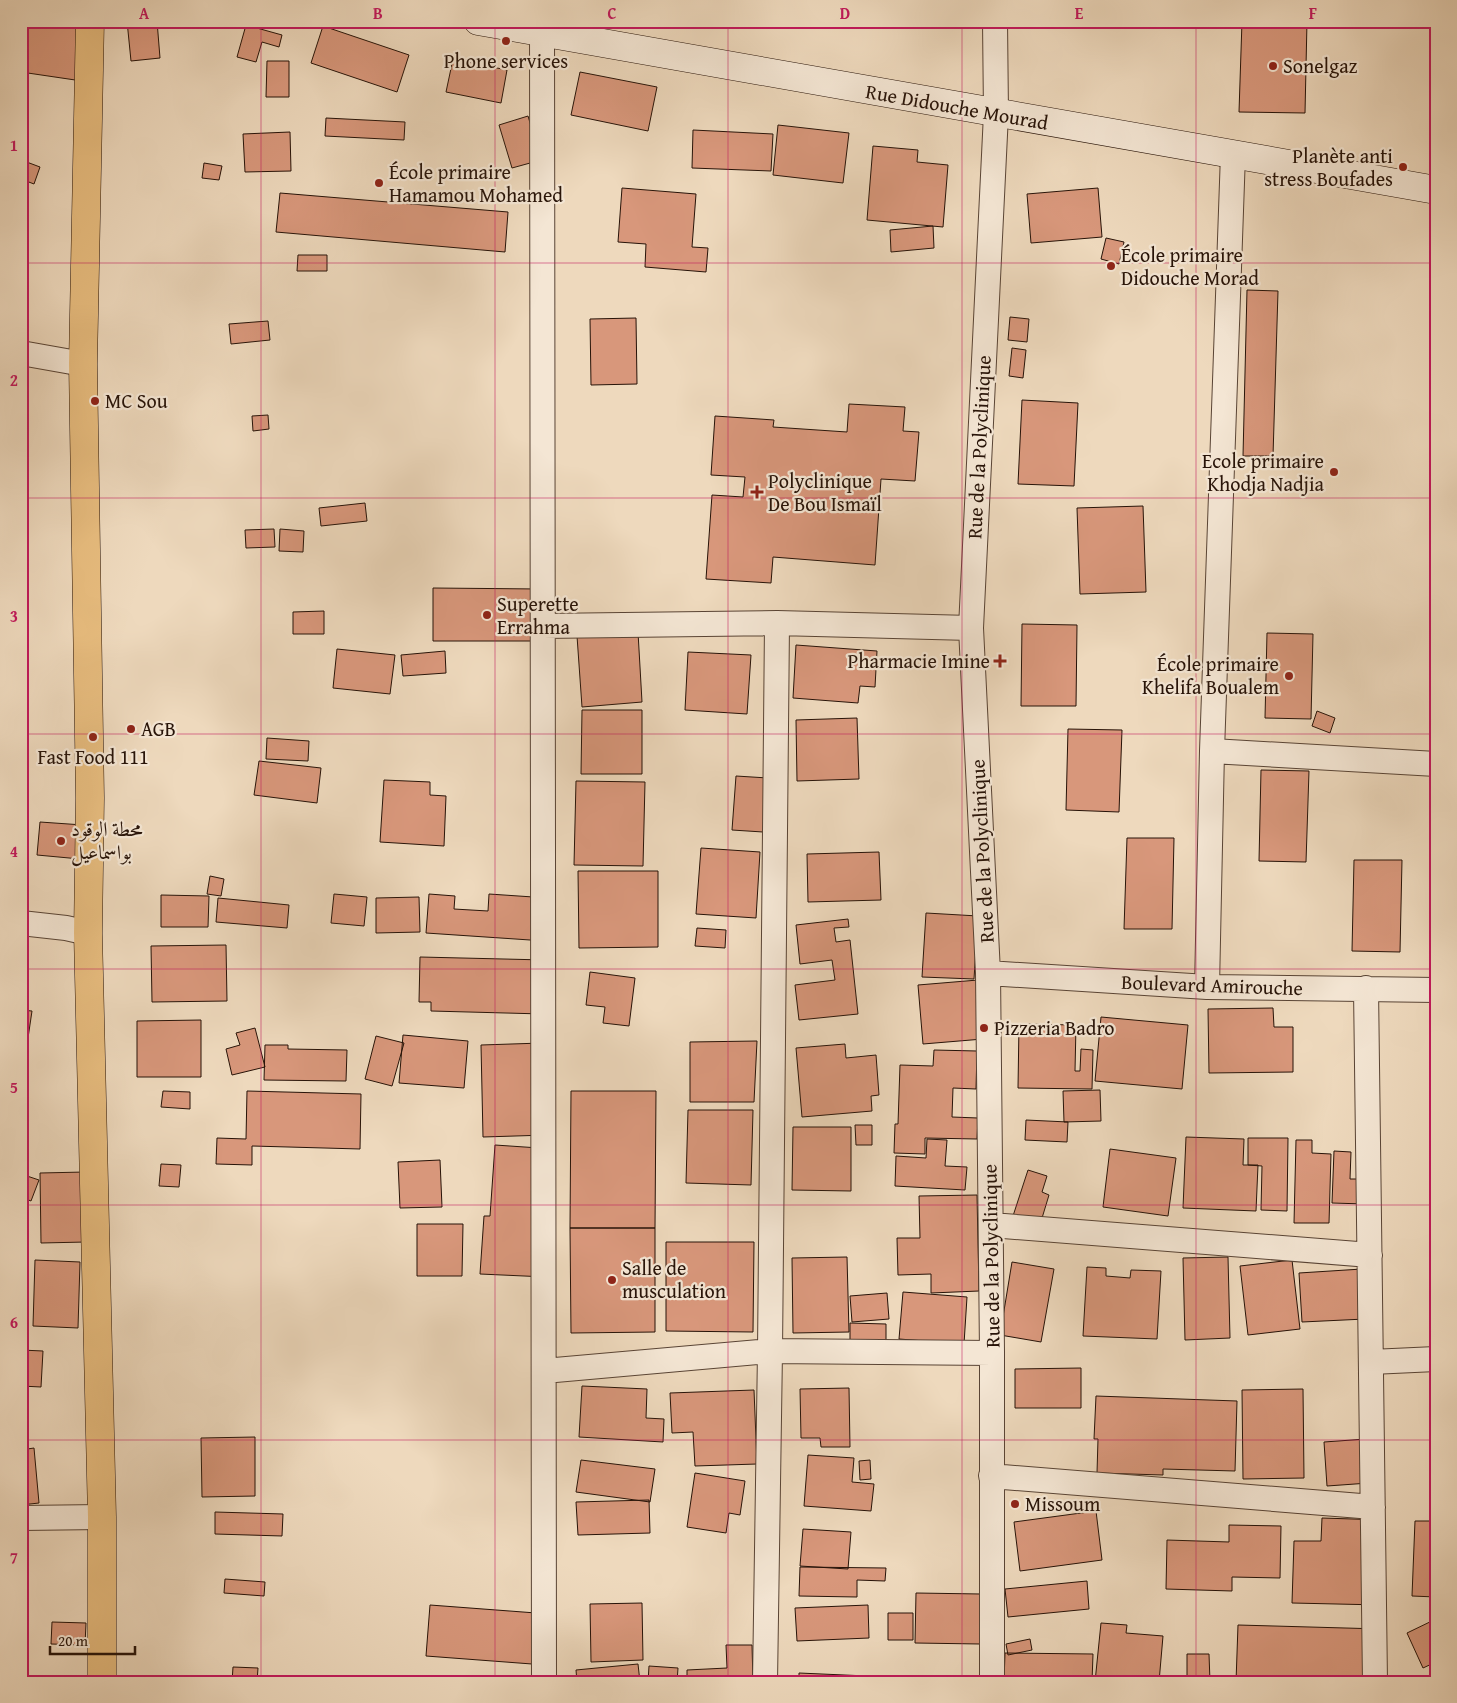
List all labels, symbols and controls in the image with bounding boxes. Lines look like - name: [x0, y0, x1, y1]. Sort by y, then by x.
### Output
- text: A: [139, 1, 150, 25]
- text: B: [373, 1, 383, 25]
- text: C: [607, 1, 617, 25]
- text: D: [840, 1, 850, 25]
- text: E: [1075, 1, 1084, 25]
- text: F: [1309, 1, 1317, 25]
- marker: Phone services: [500, 35, 512, 47]
- place label: Phone services: [444, 46, 568, 75]
- place label: Sonelgaz: [1283, 51, 1358, 80]
- marker: Sonelgaz: [1267, 60, 1279, 72]
- street label: Rue Didouche Mourad: [864, 76, 1051, 137]
- text: 1: [10, 133, 18, 157]
- place label: Planète anti stress Boufades: [1264, 141, 1393, 193]
- place label: École primaire Hamamou Mohamed: [389, 157, 563, 209]
- marker: Planète anti stress Boufades: [1397, 161, 1409, 173]
- marker: École primaire Hamamou Mohamed: [373, 177, 385, 189]
- place label: École primaire Didouche Morad: [1121, 240, 1259, 292]
- marker: École primaire Didouche Morad: [1105, 260, 1117, 272]
- street label: Rue de la Polyclinique: [959, 354, 998, 540]
- text: 2: [10, 368, 18, 392]
- place label: MC Sou: [105, 386, 168, 415]
- marker: MC Sou: [89, 395, 101, 407]
- place label: Ecole primaire Khodja Nadjia: [1202, 446, 1325, 498]
- place label: Polyclinique De Bou Ismaïl: [768, 466, 882, 518]
- marker: Ecole primaire Khodja Nadjia: [1328, 466, 1340, 478]
- marker: Polyclinique De Bou Ismaïl: [750, 485, 764, 499]
- place label: Superette Errahma: [497, 589, 579, 641]
- text: 3: [10, 604, 18, 628]
- marker: Superette Errahma: [481, 609, 493, 621]
- place label: Pharmacie Imine: [848, 646, 990, 675]
- place label: École primaire Khelifa Boualem: [1142, 649, 1280, 701]
- marker: Pharmacie Imine: [994, 655, 1006, 667]
- marker: École primaire Khelifa Boualem: [1283, 670, 1295, 682]
- place label: AGB: [141, 714, 176, 743]
- marker: AGB: [125, 723, 137, 735]
- marker: Fast Food 111: [87, 731, 99, 743]
- place label: Fast Food 111: [37, 742, 149, 771]
- street label: Rue de la Polyclinique: [962, 758, 1001, 944]
- place label: محطة الوقود بواسماعيل: [71, 814, 143, 867]
- marker: محطة الوقود بواسماعيل: [55, 835, 67, 847]
- text: 4: [10, 839, 18, 863]
- street label: Boulevard Amirouche: [1121, 967, 1303, 1002]
- place label: Pizzeria Badro: [994, 1013, 1115, 1042]
- marker: Pizzeria Badro: [978, 1022, 990, 1034]
- text: 5: [10, 1075, 18, 1099]
- street label: Rue de la Polyclinique: [974, 1164, 1007, 1348]
- place label: Salle de musculation: [622, 1253, 726, 1305]
- marker: Salle de musculation: [606, 1274, 618, 1286]
- text: 6: [10, 1310, 18, 1334]
- place label: Missoum: [1025, 1489, 1101, 1518]
- marker: Missoum: [1009, 1498, 1021, 1510]
- text: 7: [10, 1545, 18, 1569]
- scale bar: [50, 1623, 135, 1655]
- text: 20 m: [58, 1630, 89, 1651]

